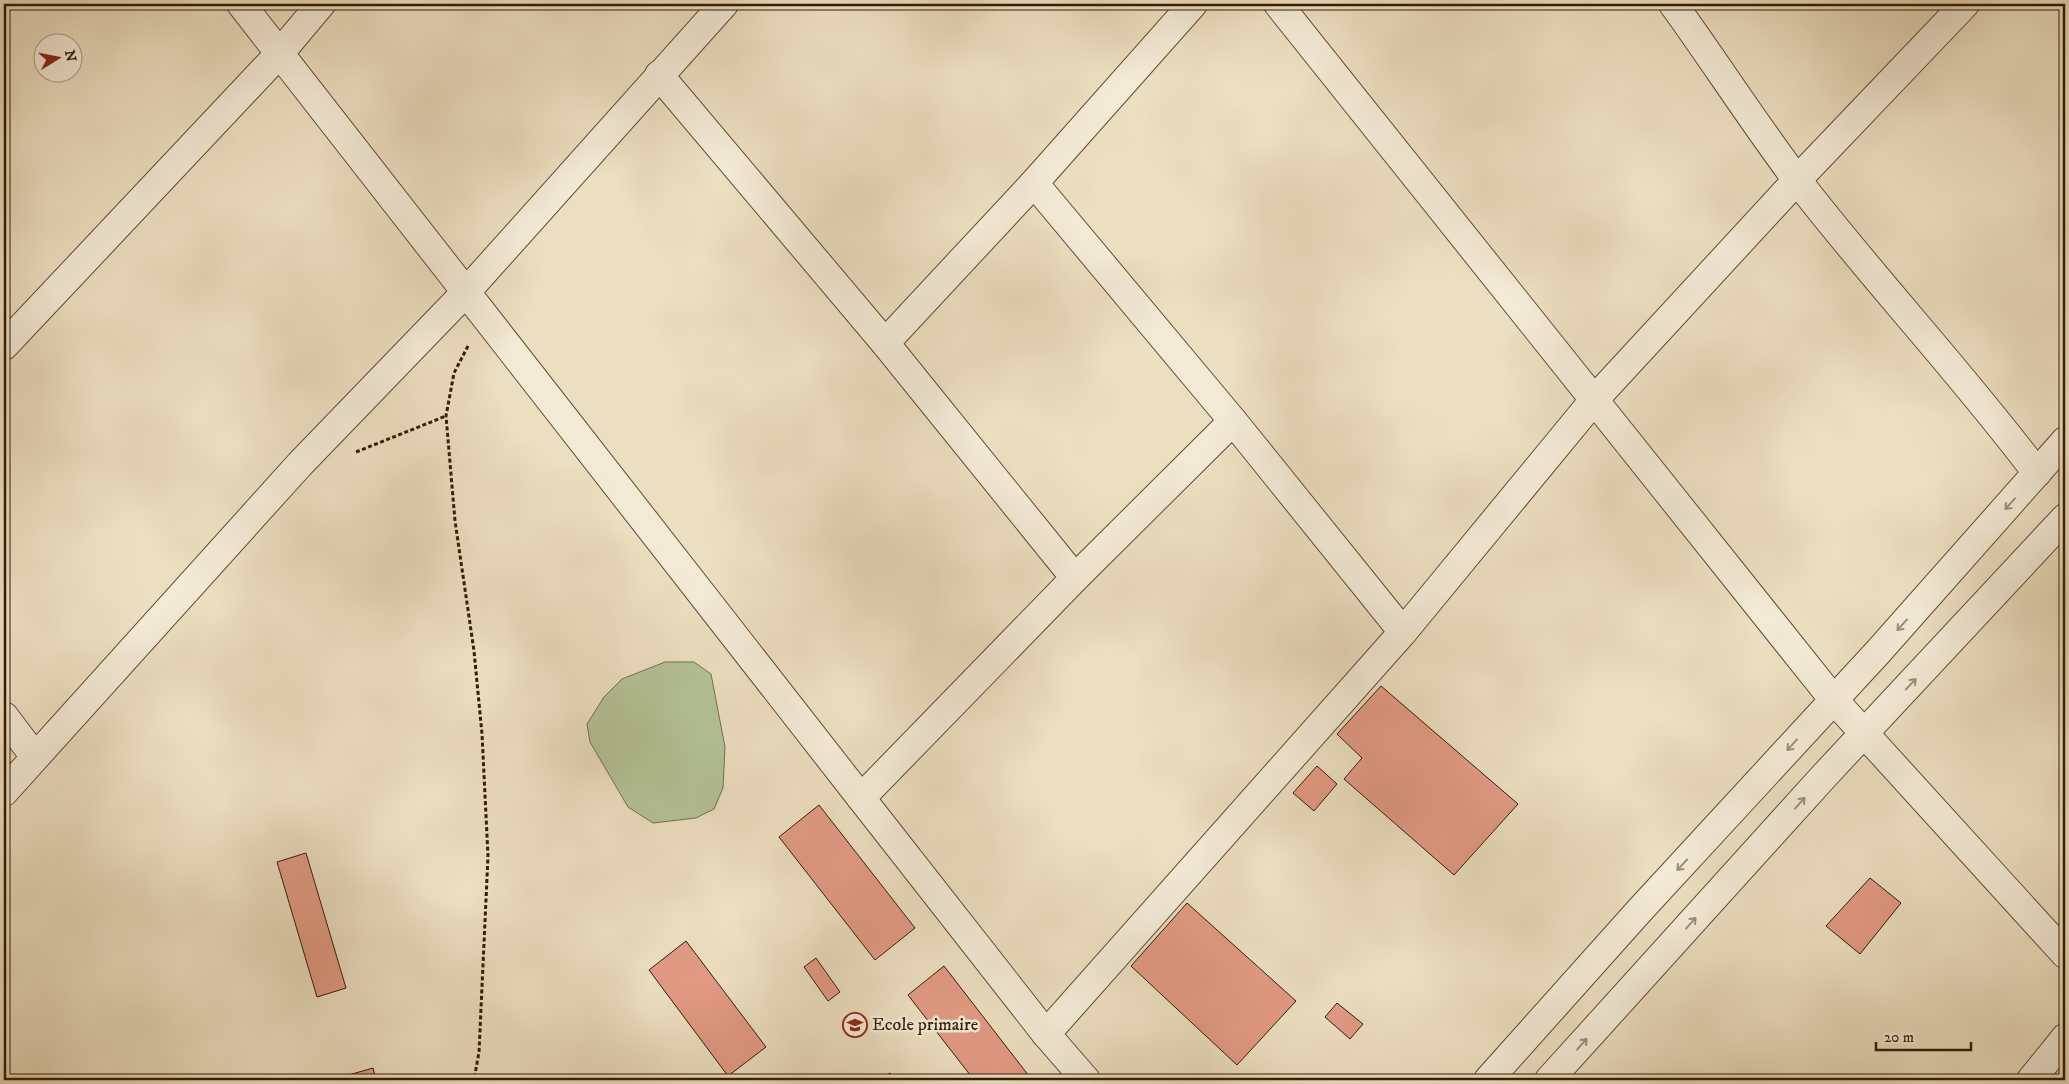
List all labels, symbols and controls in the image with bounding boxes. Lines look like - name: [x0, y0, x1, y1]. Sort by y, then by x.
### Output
- north arrow: [32, 32, 82, 82]
- text: N: [60, 49, 80, 64]
- one-way arrow: [2004, 497, 2015, 510]
- one-way arrow: [1896, 619, 1907, 632]
- one-way arrow: [1905, 678, 1917, 691]
- one-way arrow: [1786, 739, 1798, 752]
- one-way arrow: [1794, 796, 1806, 809]
- one-way arrow: [1676, 858, 1688, 871]
- one-way arrow: [1685, 917, 1697, 930]
- school or university icon: Ecole primaire: [842, 1012, 868, 1038]
- place label: Ecole primaire: [872, 1014, 978, 1036]
- scale bar: [1876, 1019, 1972, 1051]
- text: 20 m: [1884, 1028, 1914, 1047]
- one-way arrow: [1576, 1038, 1588, 1051]

